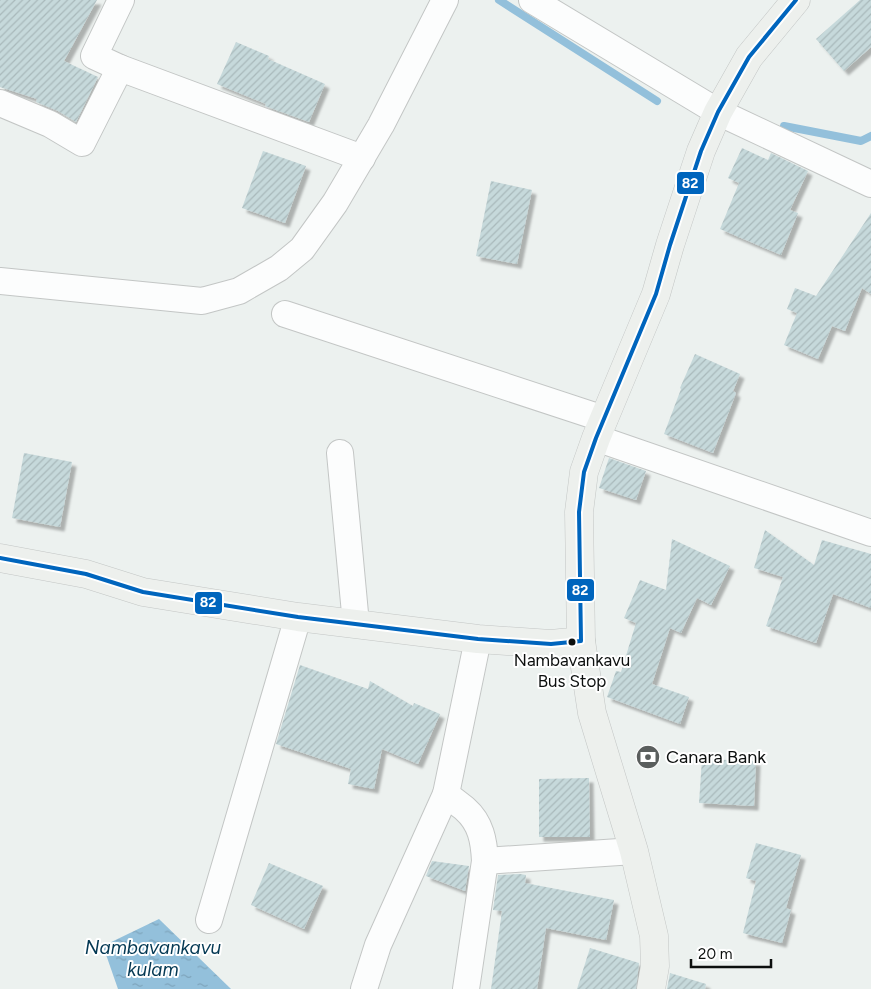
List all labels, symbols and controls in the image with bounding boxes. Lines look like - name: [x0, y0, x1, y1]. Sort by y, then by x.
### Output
- line badge: 82: [676, 171, 705, 195]
- text: 82: [682, 175, 698, 192]
- line badge: 82: [566, 578, 595, 602]
- text: 82: [572, 582, 588, 599]
- line badge: 82: [194, 591, 223, 615]
- text: 82: [200, 594, 216, 611]
- marker: Nambavankavu Bus Stop: [567, 637, 577, 647]
- place label: Nambavankavu Bus Stop: [514, 650, 630, 691]
- bank icon: Canara Bank: [635, 744, 661, 770]
- place label: Canara Bank: [666, 746, 766, 768]
- water label: Nambavankavu kulam: [85, 936, 222, 981]
- scale bar: [691, 936, 771, 968]
- text: 20 m: [698, 945, 732, 963]

